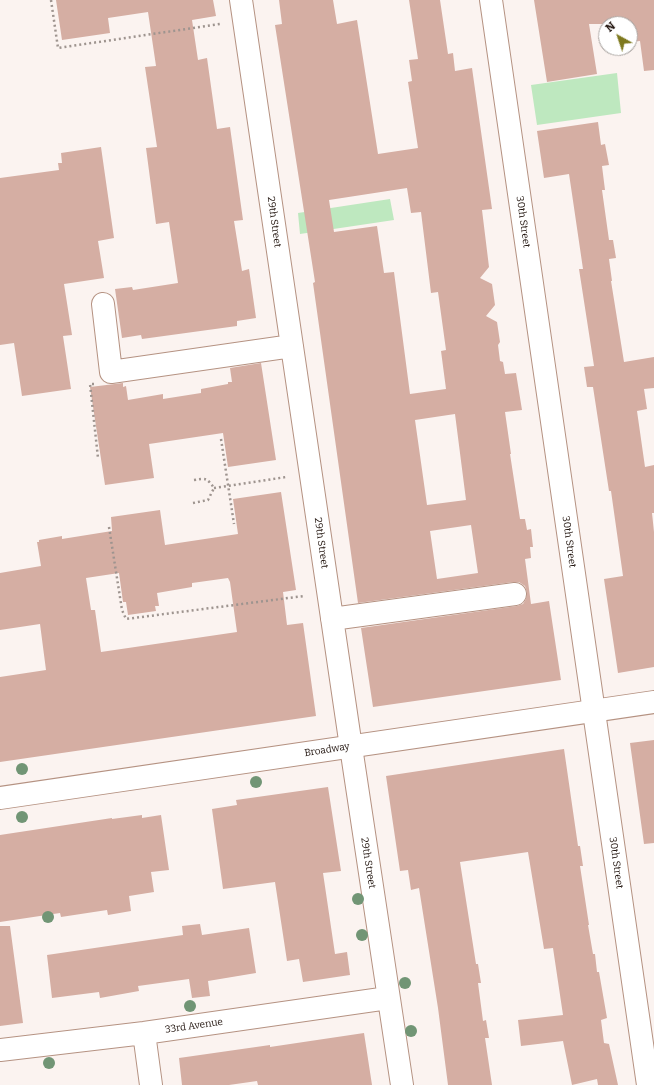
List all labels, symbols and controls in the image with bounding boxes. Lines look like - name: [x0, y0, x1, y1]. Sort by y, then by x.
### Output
- north arrow: [598, 16, 638, 56]
- text: N: [603, 19, 618, 35]
- street label: 30th Street: [513, 195, 533, 249]
- street label: 29th Street: [264, 196, 284, 248]
- street label: 30th Street: [559, 515, 579, 569]
- street label: 29th Street: [311, 517, 331, 569]
- street label: Broadway: [304, 741, 350, 759]
- street label: 30th Street: [606, 836, 626, 890]
- street label: 29th Street: [358, 837, 378, 889]
- street label: 33rd Avenue: [164, 1016, 224, 1036]

